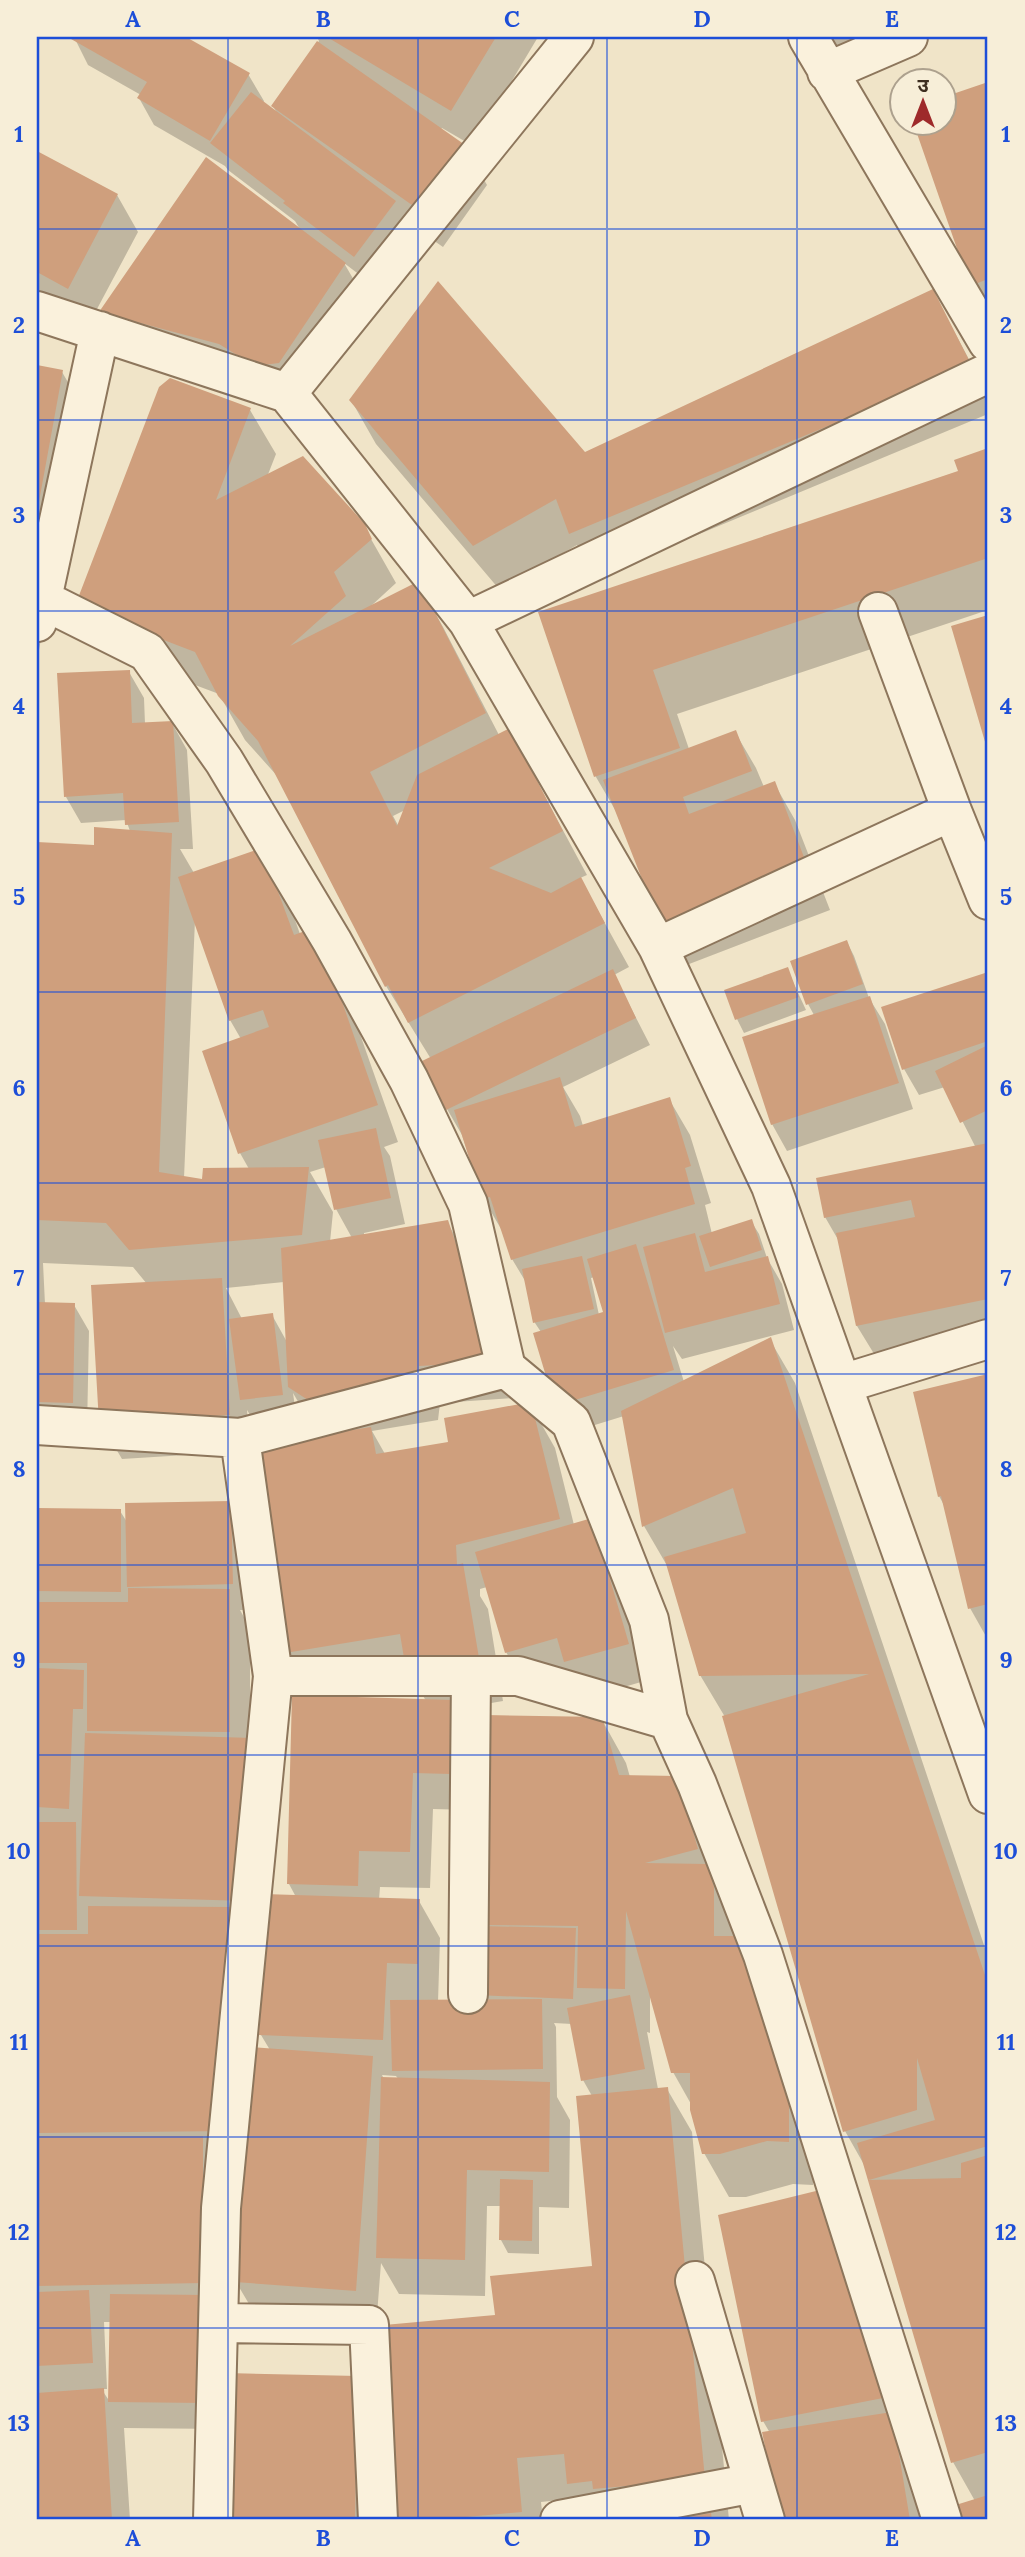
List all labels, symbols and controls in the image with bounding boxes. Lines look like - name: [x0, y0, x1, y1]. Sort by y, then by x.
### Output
- text: A: [125, 4, 141, 33]
- text: B: [315, 4, 331, 33]
- text: C: [504, 4, 520, 33]
- text: D: [693, 4, 711, 33]
- text: E: [885, 4, 899, 33]
- north arrow: [888, 66, 958, 136]
- text: उ: [917, 73, 929, 97]
- text: 1: [14, 119, 24, 148]
- text: 1: [1001, 119, 1011, 148]
- text: 2: [13, 310, 25, 339]
- text: 2: [1000, 310, 1012, 339]
- text: 3: [13, 500, 25, 529]
- text: 3: [1000, 500, 1012, 529]
- text: 4: [13, 691, 25, 720]
- text: 4: [1000, 691, 1012, 720]
- text: 5: [13, 882, 25, 911]
- text: 5: [1000, 882, 1012, 911]
- text: 6: [12, 1073, 26, 1102]
- text: 6: [999, 1073, 1013, 1102]
- text: 7: [14, 1263, 25, 1292]
- text: 7: [1001, 1263, 1012, 1292]
- text: 8: [12, 1454, 26, 1483]
- text: 8: [999, 1454, 1013, 1483]
- text: 9: [12, 1645, 26, 1674]
- text: 9: [999, 1645, 1013, 1674]
- text: 10: [7, 1836, 31, 1865]
- text: 10: [994, 1836, 1018, 1865]
- text: 11: [10, 2027, 28, 2056]
- text: 11: [997, 2027, 1015, 2056]
- text: 12: [8, 2217, 30, 2246]
- text: 12: [995, 2217, 1017, 2246]
- text: 13: [8, 2408, 30, 2437]
- text: 13: [995, 2408, 1017, 2437]
- text: A: [125, 2523, 141, 2552]
- text: B: [315, 2523, 331, 2552]
- text: C: [504, 2523, 520, 2552]
- text: D: [693, 2523, 711, 2552]
- text: E: [885, 2523, 899, 2552]

